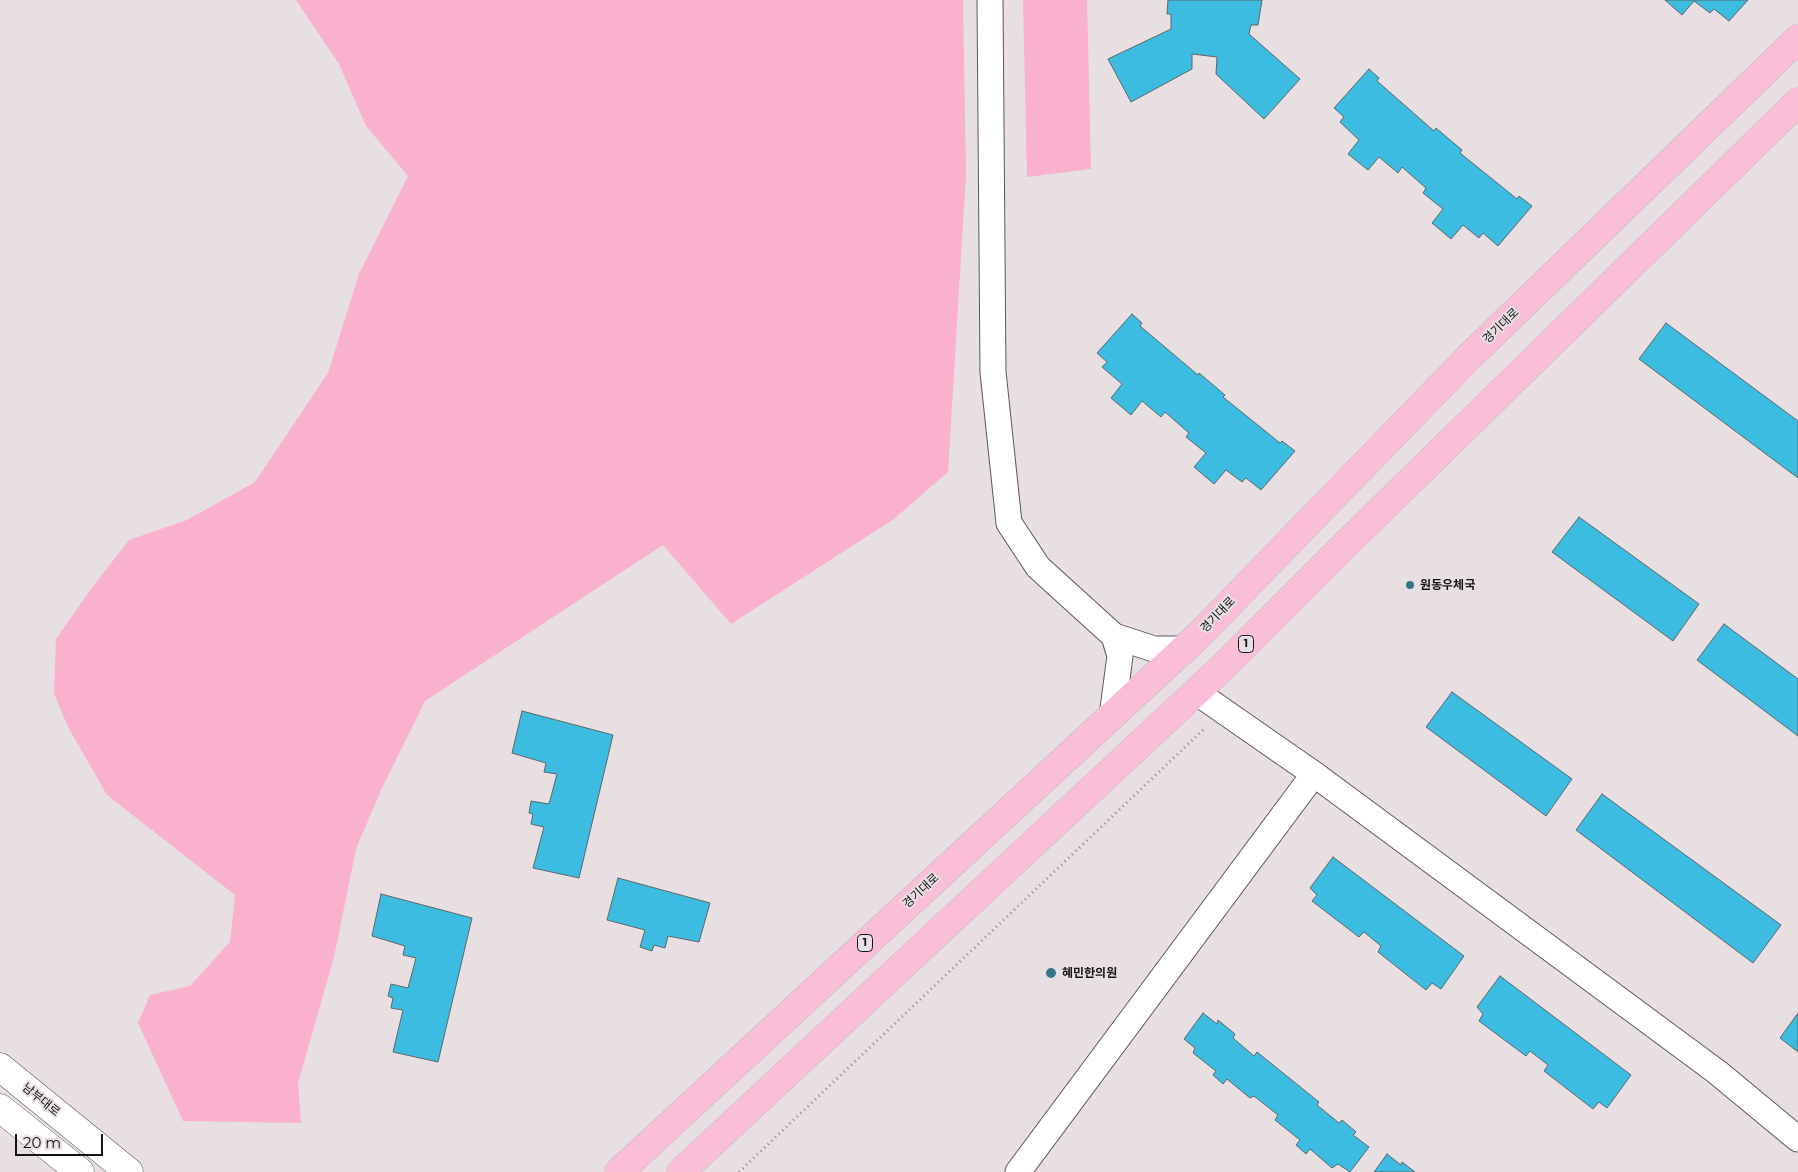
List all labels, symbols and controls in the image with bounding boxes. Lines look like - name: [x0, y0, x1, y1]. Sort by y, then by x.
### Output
- street label: 경기대로: [1480, 305, 1522, 347]
- place label: 원동우체국: [1420, 578, 1475, 592]
- marker: 원동우체국: [1404, 579, 1416, 591]
- street label: 경기대로: [1197, 594, 1239, 636]
- road number: 1: [1238, 636, 1254, 652]
- street label: 경기대로: [900, 871, 942, 911]
- road number: 1: [858, 934, 872, 951]
- marker: 혜민한의원: [1044, 966, 1058, 980]
- place label: 혜민한의원: [1062, 966, 1117, 980]
- street label: 남부대로: [19, 1081, 63, 1119]
- scale bar: [18, 1124, 105, 1156]
- text: 20 m: [23, 1133, 61, 1152]

